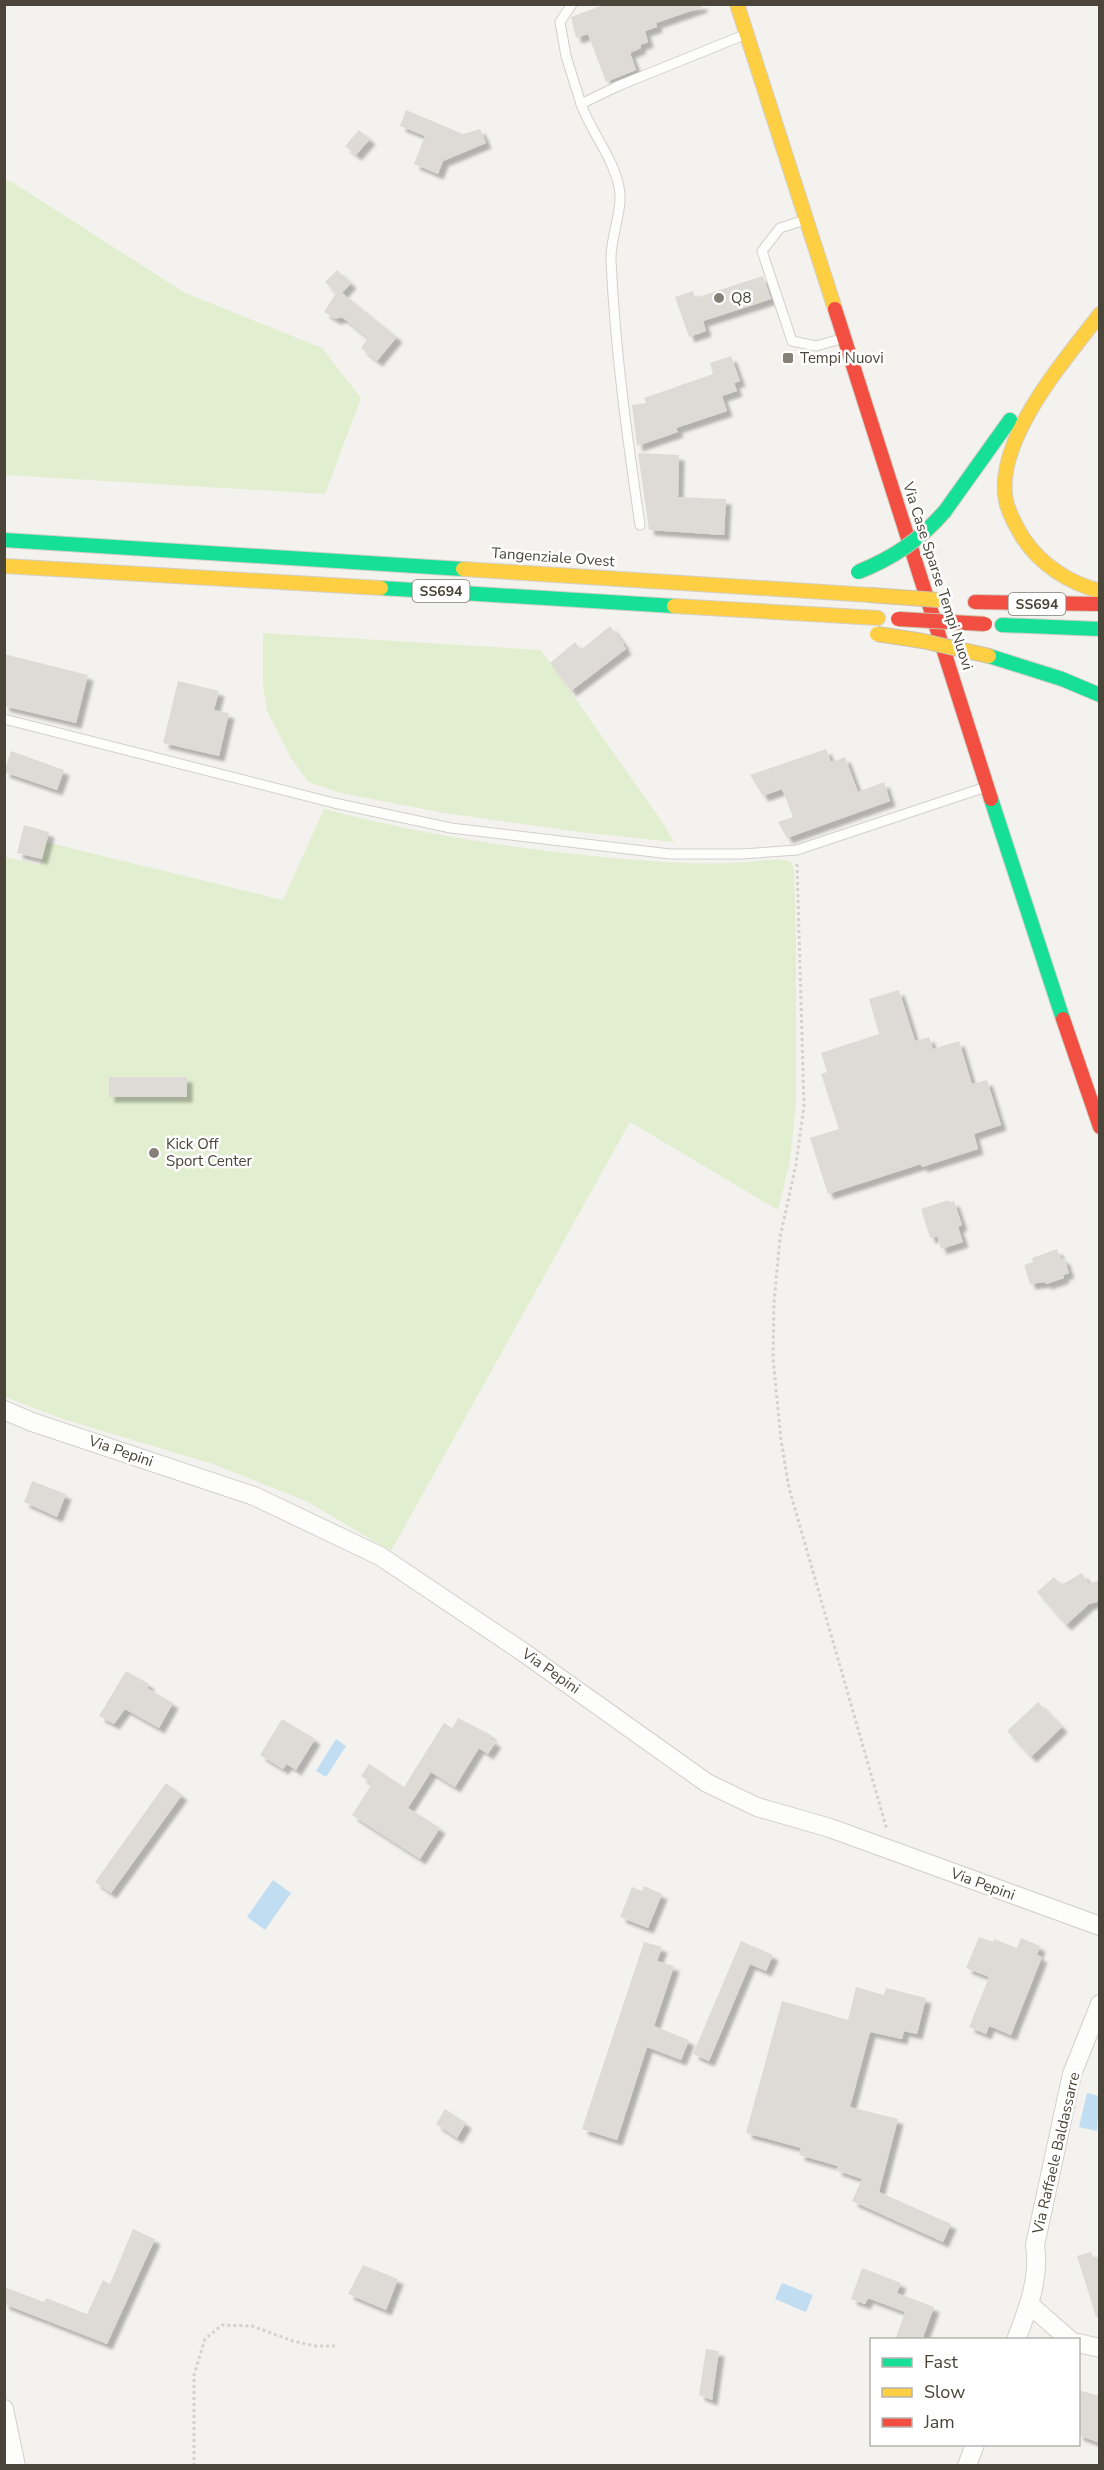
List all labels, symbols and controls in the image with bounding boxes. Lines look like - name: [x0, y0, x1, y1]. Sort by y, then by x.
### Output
- place label: Q8: [731, 288, 752, 308]
- marker: Q8: [712, 291, 726, 305]
- place label: Tempi Nuovi: [800, 348, 884, 368]
- marker: Tempi Nuovi: [781, 351, 795, 365]
- street label: Via Case Sparse Tempi Nuovi: [898, 479, 978, 673]
- street label: Tangenziale Ovest: [491, 543, 616, 571]
- road number: SS694: [412, 580, 470, 602]
- road number: SS694: [1008, 593, 1066, 615]
- place label: Kick Off Sport Center: [166, 1134, 252, 1171]
- marker: Kick Off Sport Center: [147, 1146, 161, 1160]
- street label: Via Pepini: [85, 1430, 156, 1471]
- street label: Via Pepini: [517, 1643, 584, 1698]
- street label: Via Pepini: [947, 1863, 1018, 1905]
- street label: Via Raffaele Baldassarre: [1027, 2070, 1084, 2237]
- legend: [870, 2338, 1080, 2446]
- text: Fast: [924, 2350, 959, 2374]
- text: Slow: [924, 2380, 965, 2404]
- text: Jam: [923, 2410, 955, 2434]

